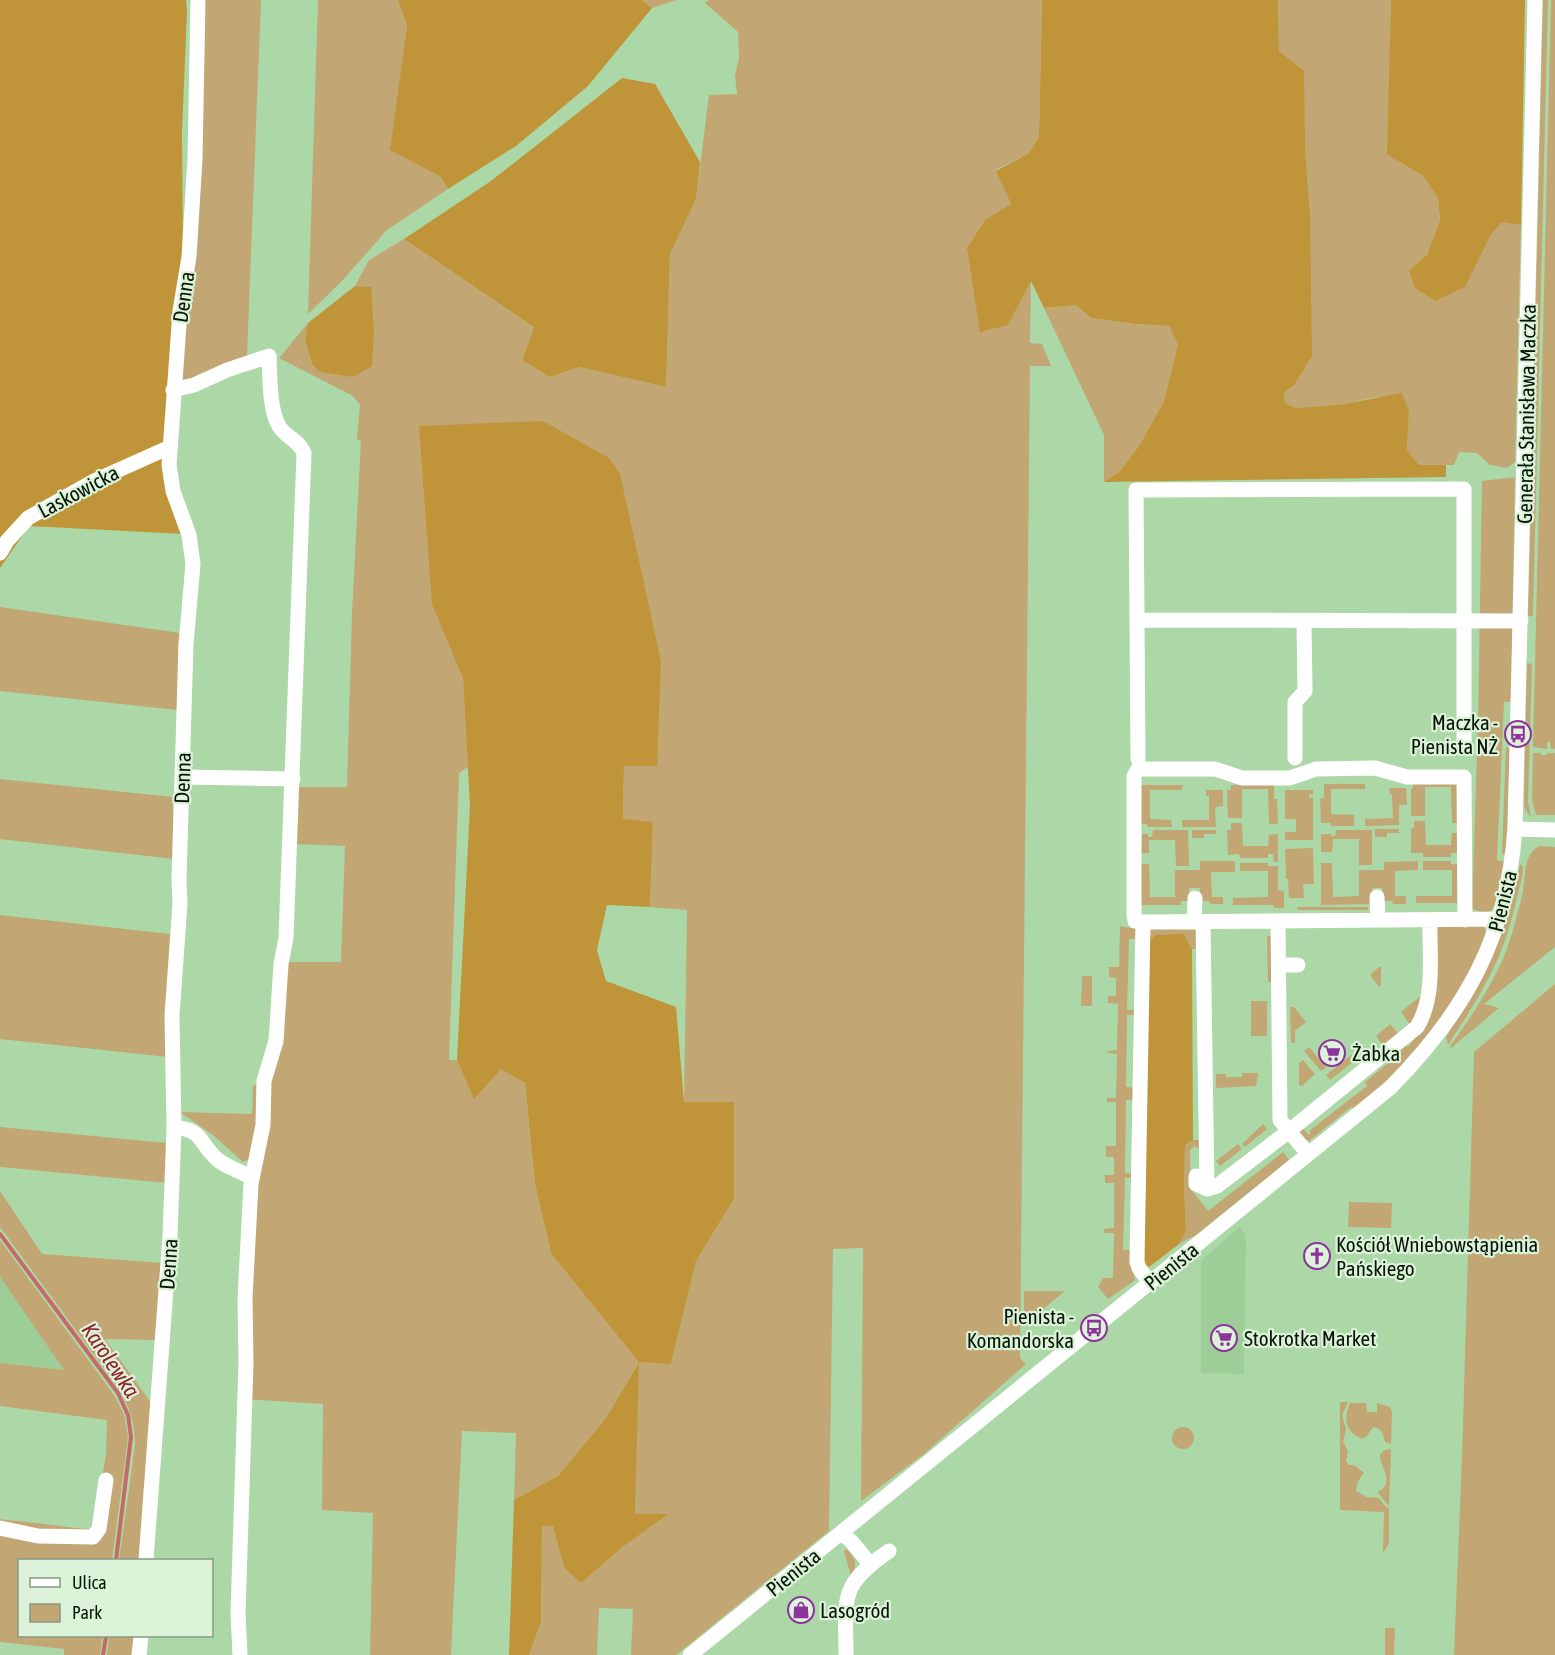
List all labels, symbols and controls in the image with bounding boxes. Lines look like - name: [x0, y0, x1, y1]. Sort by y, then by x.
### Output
- street label: Denna: [168, 270, 198, 324]
- street label: Generała Stanisława Maczka: [1512, 304, 1540, 524]
- street label: Laskowicka: [34, 460, 122, 522]
- place label: Maczka - Pienista NŻ: [1411, 710, 1498, 758]
- bus stop icon: Maczka - Pienista NŻ: [1503, 719, 1533, 749]
- street label: Denna: [169, 752, 195, 804]
- street label: Pienista: [1483, 868, 1521, 934]
- supermarket icon: Żabka: [1317, 1038, 1347, 1068]
- place label: Żabka: [1352, 1041, 1400, 1065]
- place label: Kościół Wniebowstąpienia Pańskiego: [1336, 1232, 1538, 1280]
- street label: Pienista: [1139, 1237, 1203, 1295]
- street label: Denna: [154, 1238, 182, 1290]
- church icon: Kościół Wniebowstąpienia Pańskiego: [1302, 1241, 1332, 1271]
- place label: Pienista - Komandorska: [967, 1304, 1074, 1352]
- bus stop icon: Pienista - Komandorska: [1079, 1313, 1109, 1343]
- water label: Karolewka: [77, 1318, 145, 1402]
- supermarket icon: Stokrotka Market: [1209, 1323, 1239, 1353]
- place label: Stokrotka Market: [1244, 1326, 1376, 1350]
- street label: Pienista: [761, 1543, 825, 1601]
- legend: [18, 1559, 213, 1637]
- text: Ulica: [72, 1572, 107, 1593]
- shop icon: Lasogród: [786, 1595, 816, 1625]
- place label: Lasogród: [820, 1598, 890, 1622]
- text: Park: [72, 1602, 102, 1623]

